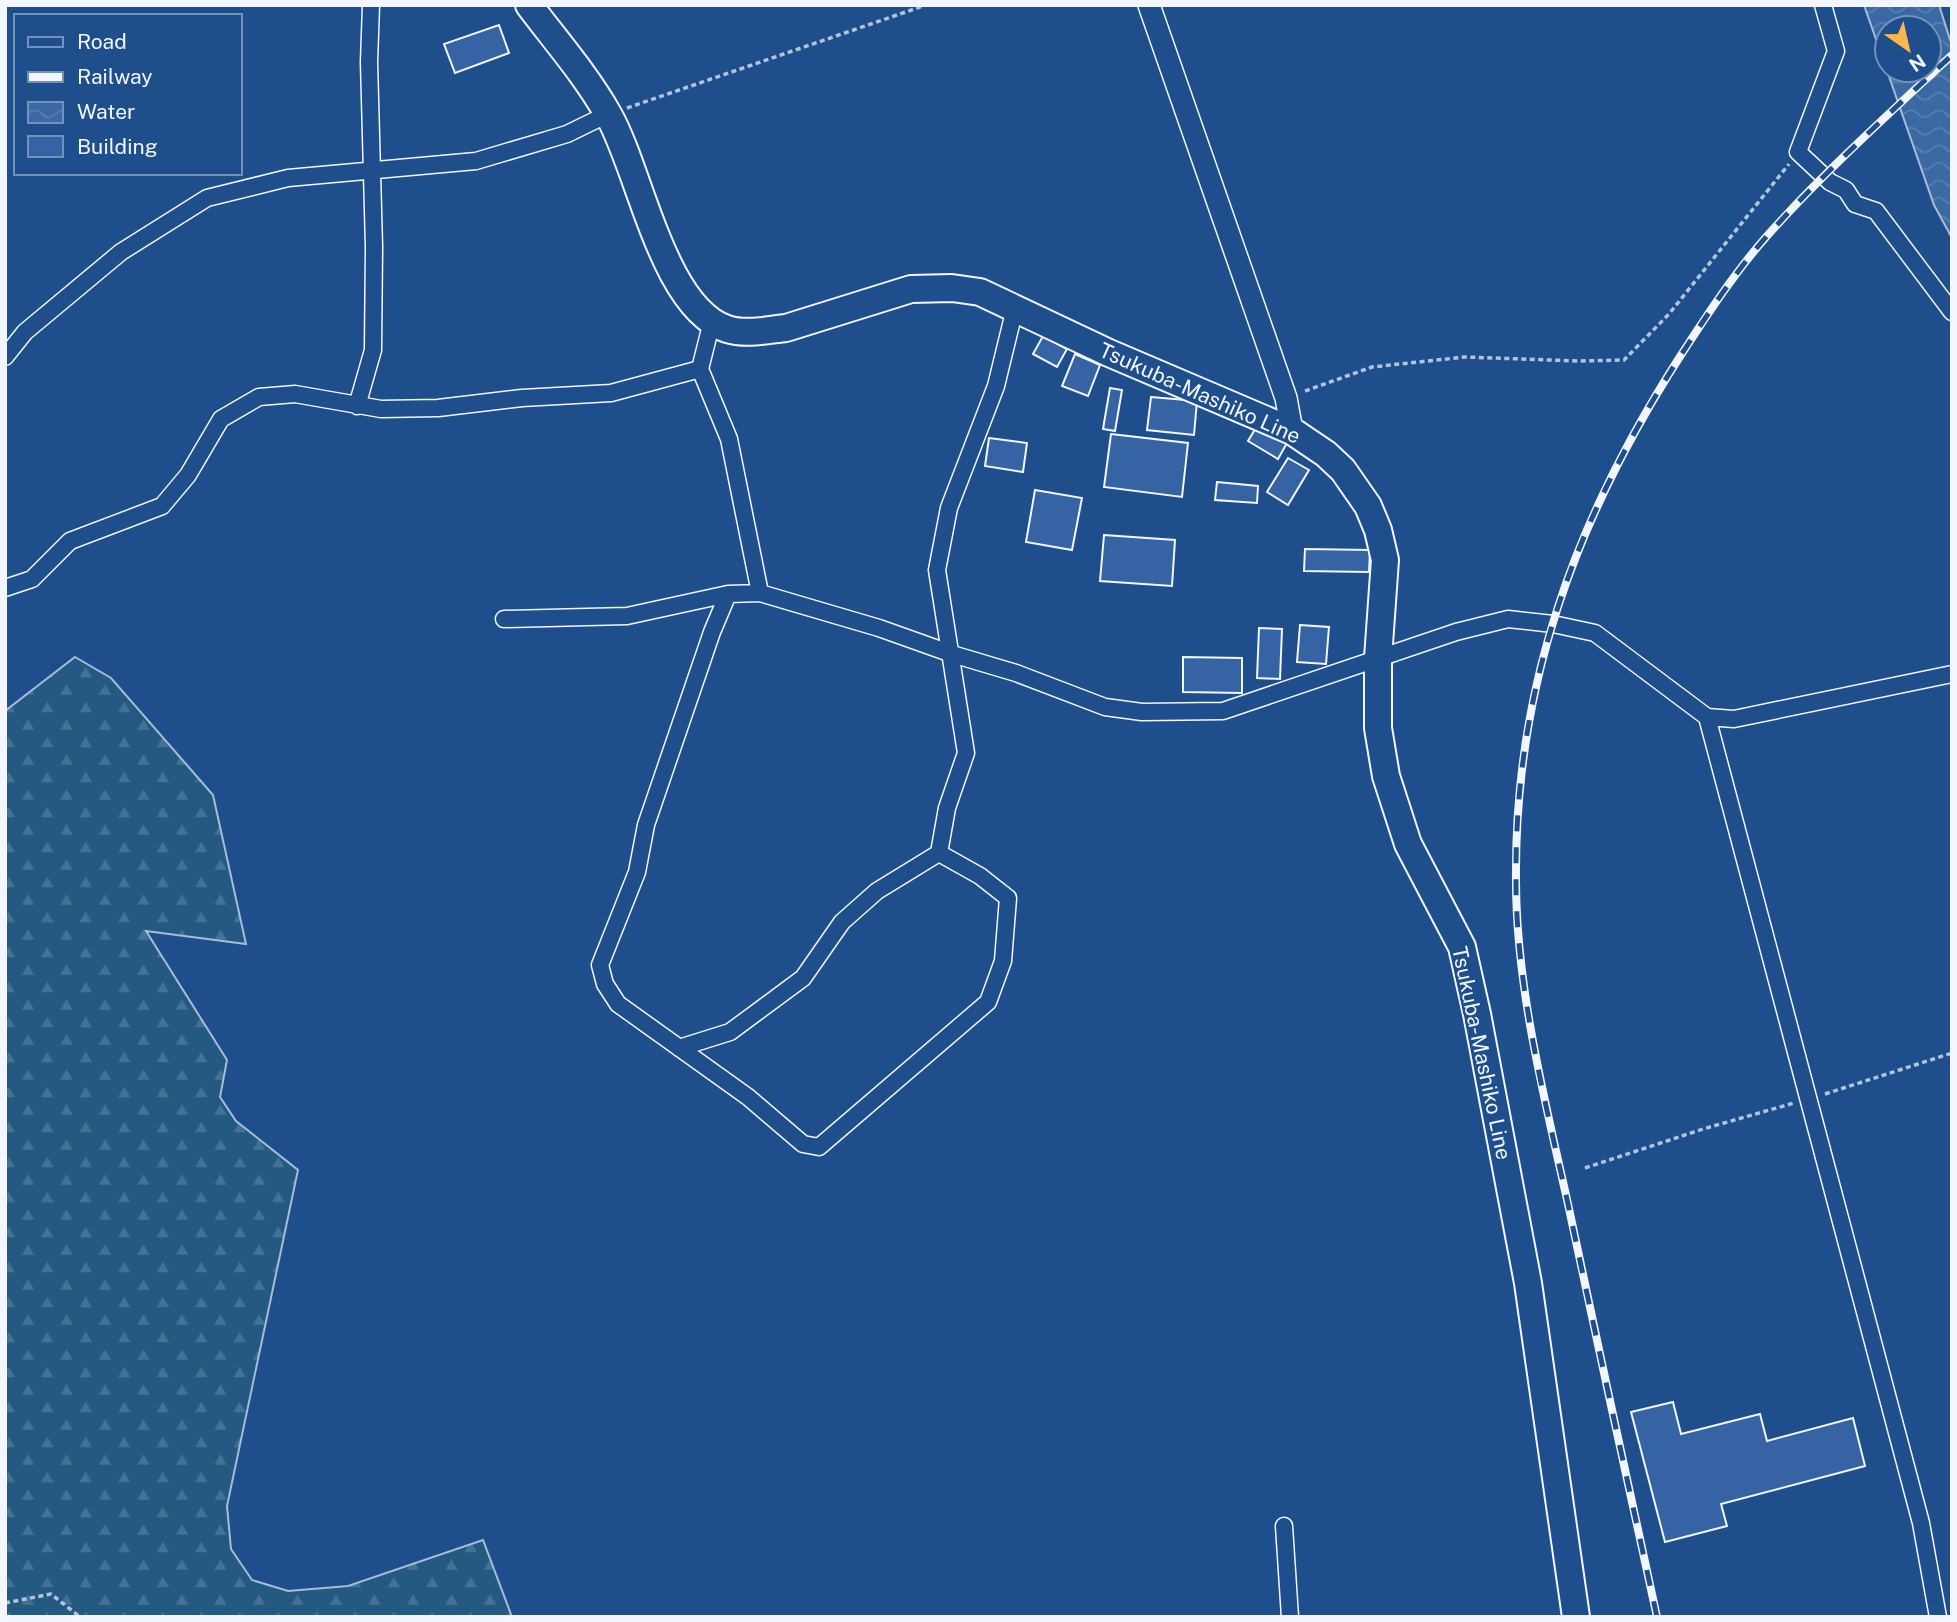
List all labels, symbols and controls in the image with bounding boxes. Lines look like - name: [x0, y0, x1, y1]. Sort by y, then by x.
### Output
- legend: [14, 14, 242, 175]
- north arrow: [1873, 14, 1943, 84]
- text: Road: [77, 29, 127, 54]
- text: N: [1905, 50, 1930, 76]
- text: Railway: [77, 64, 153, 89]
- text: Water: [77, 99, 135, 124]
- text: Building: [77, 134, 158, 159]
- street label: Tsukuba-Mashiko Line: [1096, 337, 1304, 449]
- street label: Tsukuba-Mashiko Line: [1447, 944, 1517, 1162]

